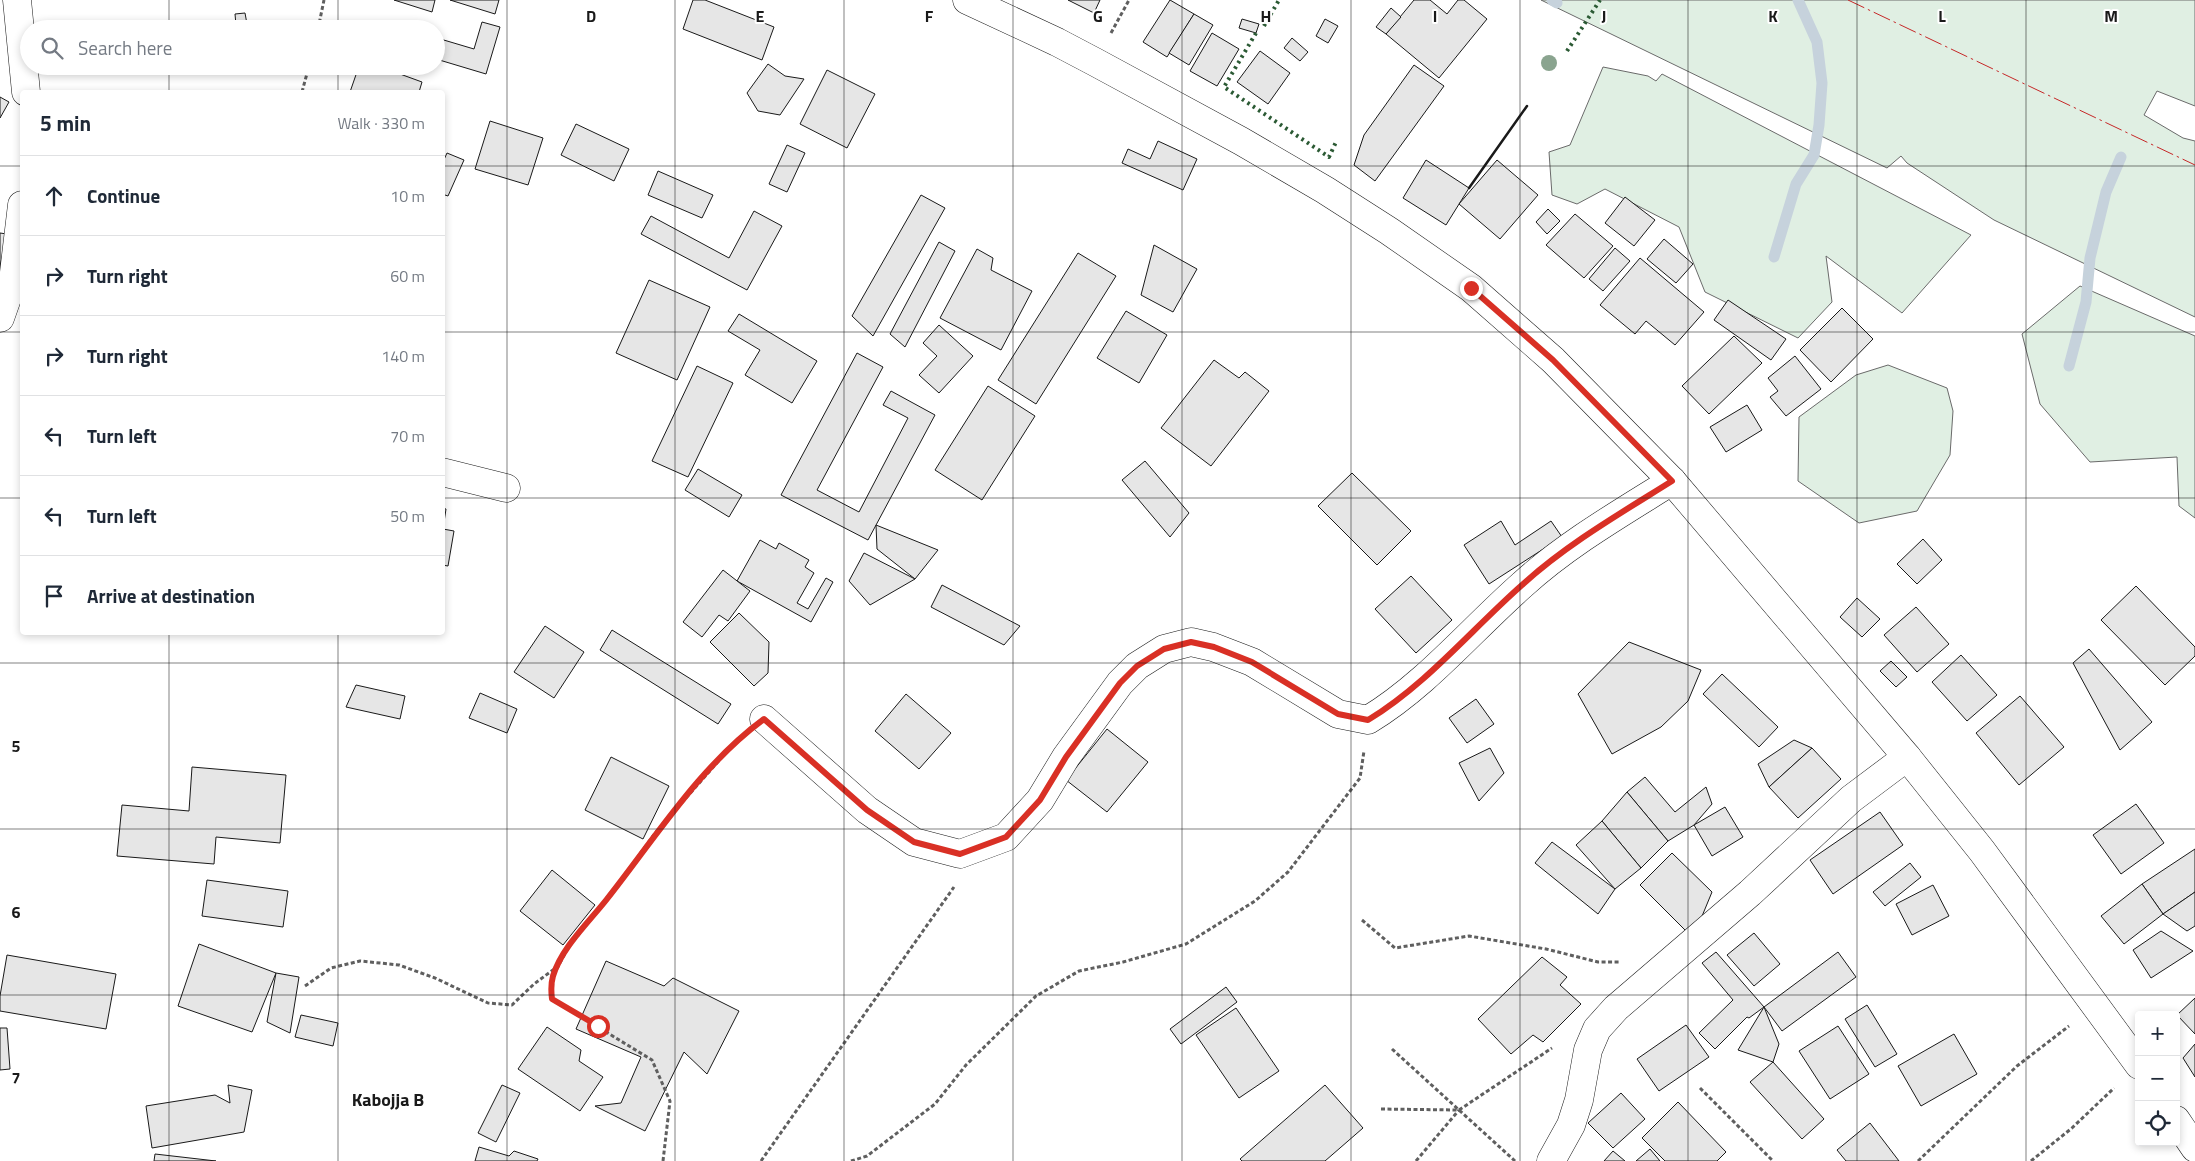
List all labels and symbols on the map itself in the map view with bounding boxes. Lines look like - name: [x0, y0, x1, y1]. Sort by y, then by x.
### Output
- text: D: [586, 4, 596, 28]
- text: E: [756, 4, 765, 28]
- text: F: [925, 4, 934, 28]
- text: G: [1093, 4, 1103, 28]
- text: H: [1261, 4, 1271, 28]
- text: I: [1433, 4, 1437, 28]
- text: J: [1602, 4, 1606, 28]
- text: K: [1768, 4, 1778, 28]
- text: L: [1938, 4, 1946, 28]
- text: M: [2104, 4, 2118, 28]
- route end: [1460, 277, 1483, 300]
- text: 5: [12, 734, 21, 758]
- text: 6: [12, 900, 21, 924]
- route start: [587, 1015, 610, 1038]
- text: 7: [12, 1066, 20, 1090]
- district label: Kabojja B: [352, 1086, 424, 1113]

